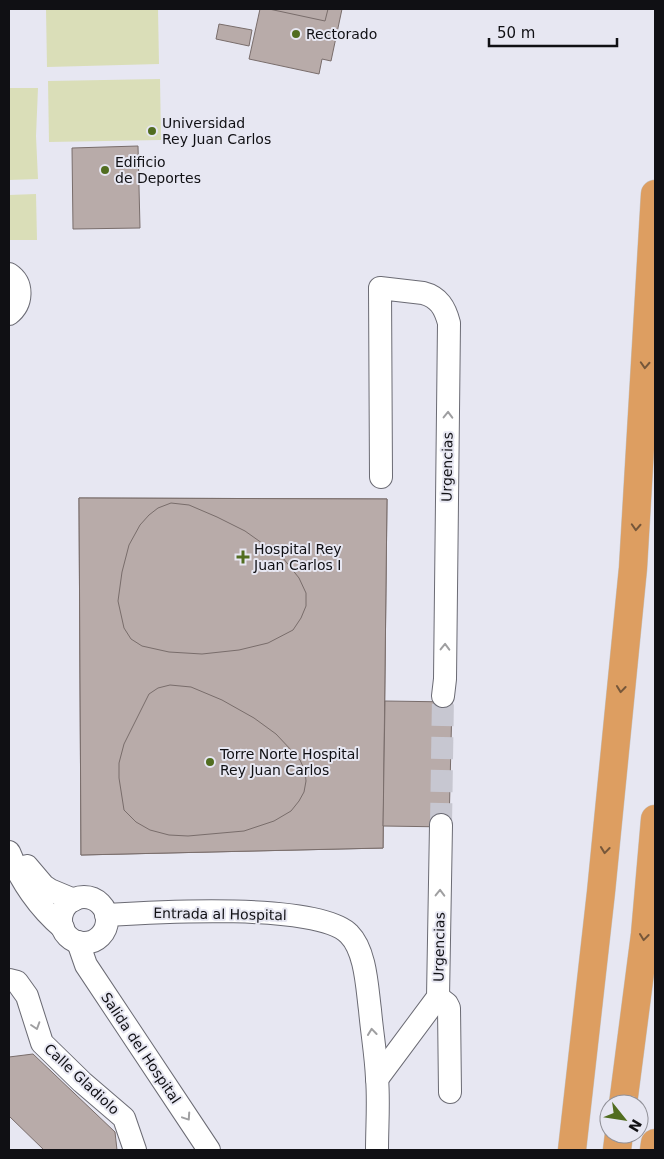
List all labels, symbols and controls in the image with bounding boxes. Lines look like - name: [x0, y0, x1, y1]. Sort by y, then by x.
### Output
- scale bar: [489, 15, 616, 47]
- text: 50 m: [497, 24, 535, 42]
- place label: Rectorado: [306, 26, 377, 42]
- marker: Rectorado: [290, 28, 302, 40]
- place label: Universidad Rey Juan Carlos: [162, 115, 271, 147]
- marker: Universidad Rey Juan Carlos: [146, 125, 158, 137]
- place label: Edificio de Deportes: [115, 154, 201, 186]
- marker: Edificio de Deportes: [99, 164, 111, 176]
- one-way arrow: [640, 361, 651, 369]
- one-way arrow: [443, 410, 453, 418]
- street label: Urgencias: [438, 432, 456, 502]
- one-way arrow: [630, 523, 641, 531]
- place label: Hospital Rey Juan Carlos I: [253, 541, 342, 573]
- marker: Hospital Rey Juan Carlos I: [236, 550, 250, 564]
- one-way arrow: [440, 643, 451, 651]
- one-way arrow: [616, 685, 627, 693]
- place label: Torre Norte Hospital Rey Juan Carlos: [219, 746, 359, 778]
- marker: Torre Norte Hospital Rey Juan Carlos: [204, 756, 216, 768]
- one-way arrow: [600, 847, 611, 855]
- one-way arrow: [435, 888, 445, 896]
- street label: Entrada al Hospital: [153, 905, 287, 923]
- street label: Urgencias: [430, 912, 448, 982]
- one-way arrow: [639, 933, 650, 941]
- street label: Salida del Hospital: [98, 990, 184, 1106]
- one-way arrow: [31, 1021, 41, 1029]
- one-way arrow: [367, 1027, 378, 1035]
- street label: Calle Gladiolo: [41, 1040, 123, 1118]
- north arrow: [599, 1094, 649, 1144]
- one-way arrow: [181, 1111, 190, 1121]
- text: N: [625, 1116, 645, 1135]

